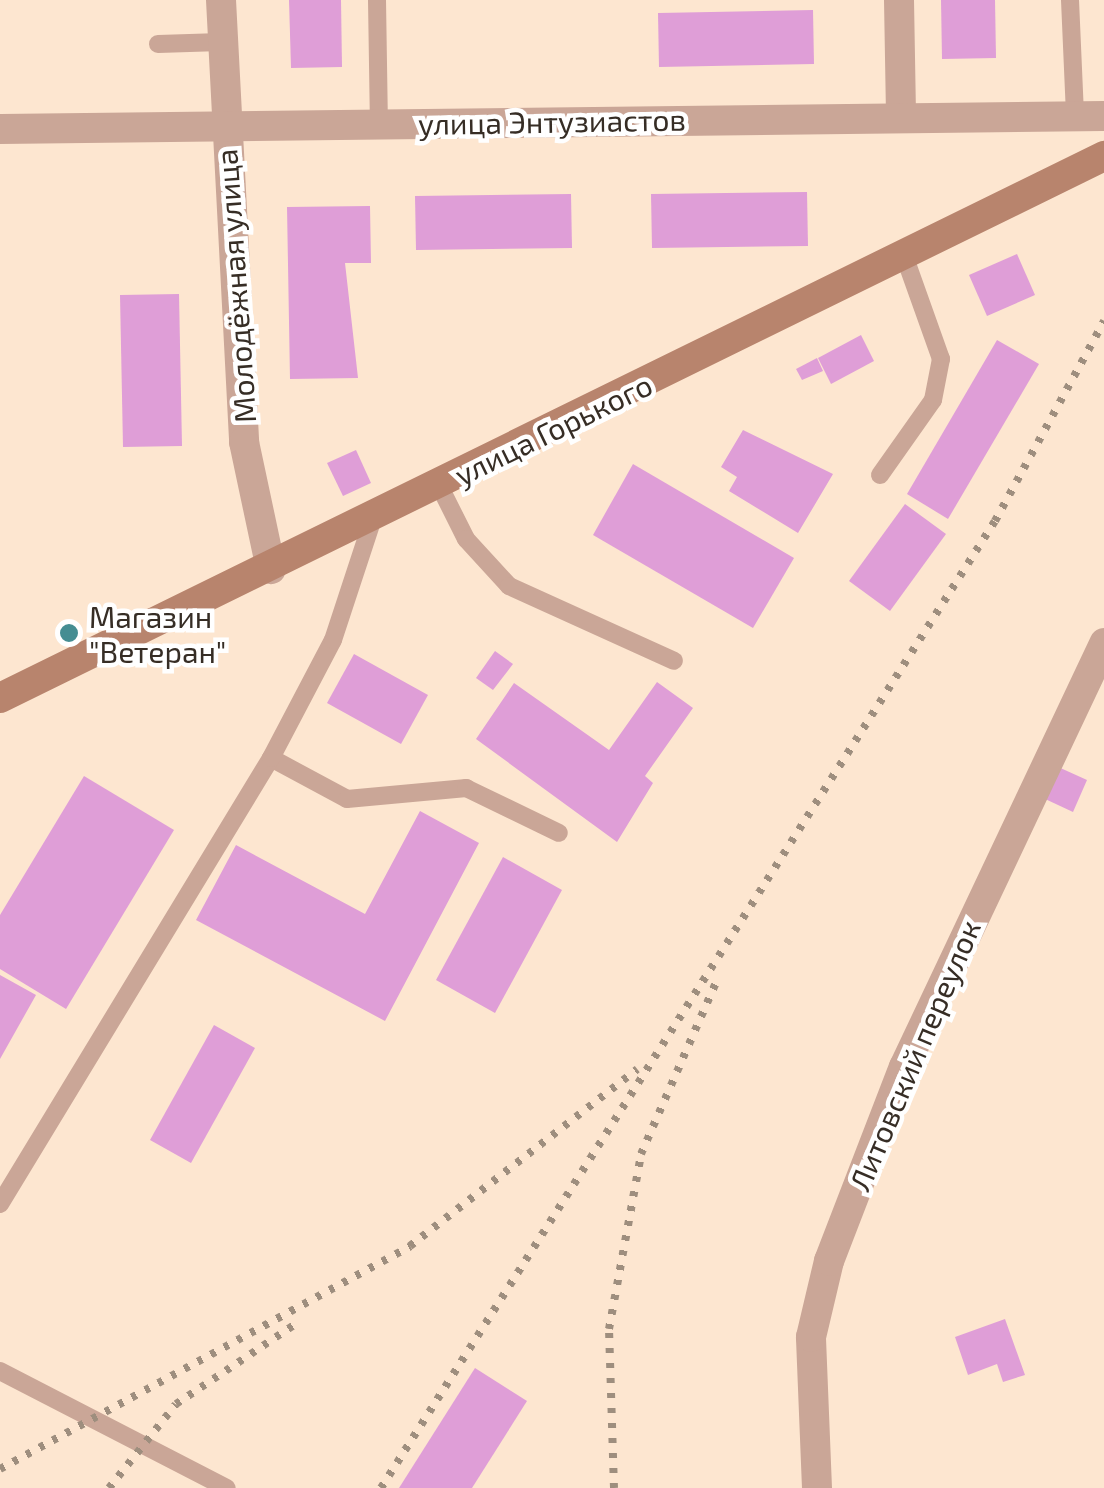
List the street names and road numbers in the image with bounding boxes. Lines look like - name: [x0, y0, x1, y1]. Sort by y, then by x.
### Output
- street label: улица Энтузиастов: [418, 101, 686, 141]
- street label: Молодёжная улица: [207, 148, 263, 424]
- street label: улица Горького: [448, 366, 658, 492]
- street label: Литовский переулок: [841, 914, 987, 1196]

